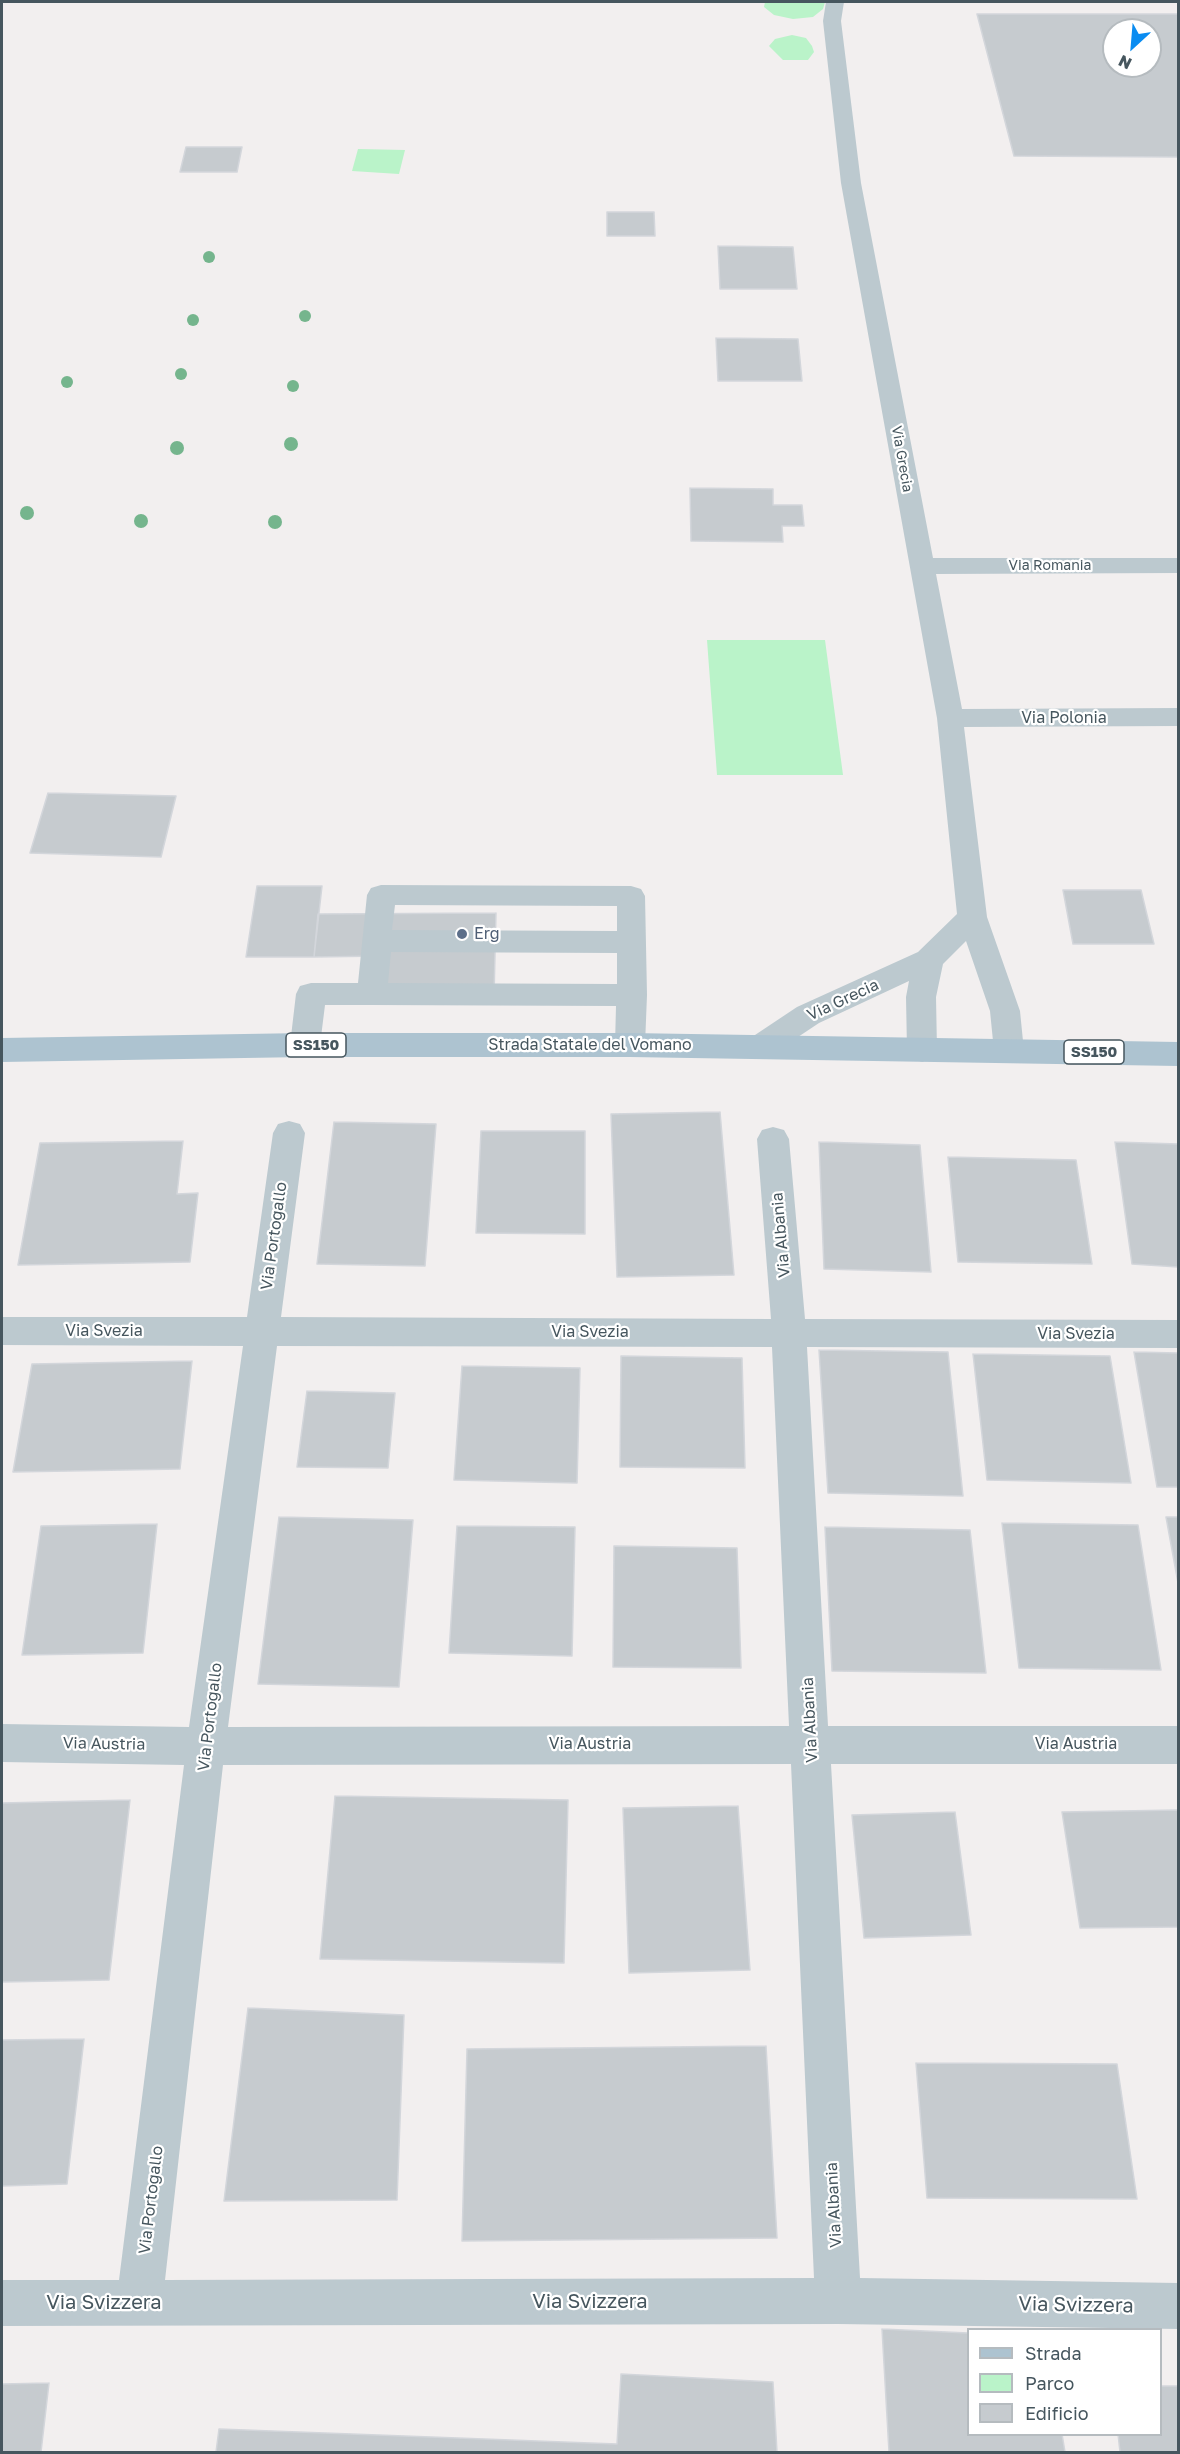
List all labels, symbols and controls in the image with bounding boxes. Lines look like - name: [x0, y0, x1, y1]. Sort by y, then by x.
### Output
- north arrow: [1102, 18, 1162, 78]
- text: N: [1115, 51, 1135, 74]
- street label: Via Grecia: [888, 424, 916, 494]
- street label: Via Romania: [1009, 558, 1091, 574]
- street label: Via Polonia: [1021, 708, 1107, 728]
- place label: Erg: [474, 924, 500, 944]
- marker: Erg: [455, 927, 469, 941]
- street label: Via Grecia: [804, 975, 882, 1025]
- road number: SS150: [286, 1033, 346, 1057]
- street label: Strada Statale del Vomano: [488, 1035, 692, 1055]
- road number: SS150: [1064, 1040, 1124, 1064]
- street label: Via Portogallo: [257, 1181, 291, 1291]
- street label: Via Albania: [768, 1192, 794, 1278]
- street label: Via Svezia: [65, 1321, 143, 1341]
- street label: Via Svezia: [551, 1322, 629, 1342]
- street label: Via Svezia: [1037, 1324, 1115, 1344]
- street label: Via Portogallo: [194, 1662, 226, 1772]
- street label: Via Albania: [798, 1677, 822, 1763]
- street label: Via Austria: [63, 1734, 145, 1754]
- street label: Via Austria: [549, 1734, 631, 1754]
- street label: Via Austria: [1035, 1734, 1117, 1754]
- street label: Via Portogallo: [135, 2145, 167, 2255]
- street label: Via Albania: [822, 2162, 846, 2248]
- street label: Via Svizzera: [532, 2290, 648, 2314]
- street label: Via Svizzera: [46, 2291, 162, 2315]
- street label: Via Svizzera: [1018, 2292, 1134, 2318]
- legend: [967, 2328, 1162, 2436]
- text: Strada: [1025, 2342, 1082, 2364]
- text: Parco: [1025, 2372, 1074, 2394]
- text: Edificio: [1025, 2402, 1089, 2424]

